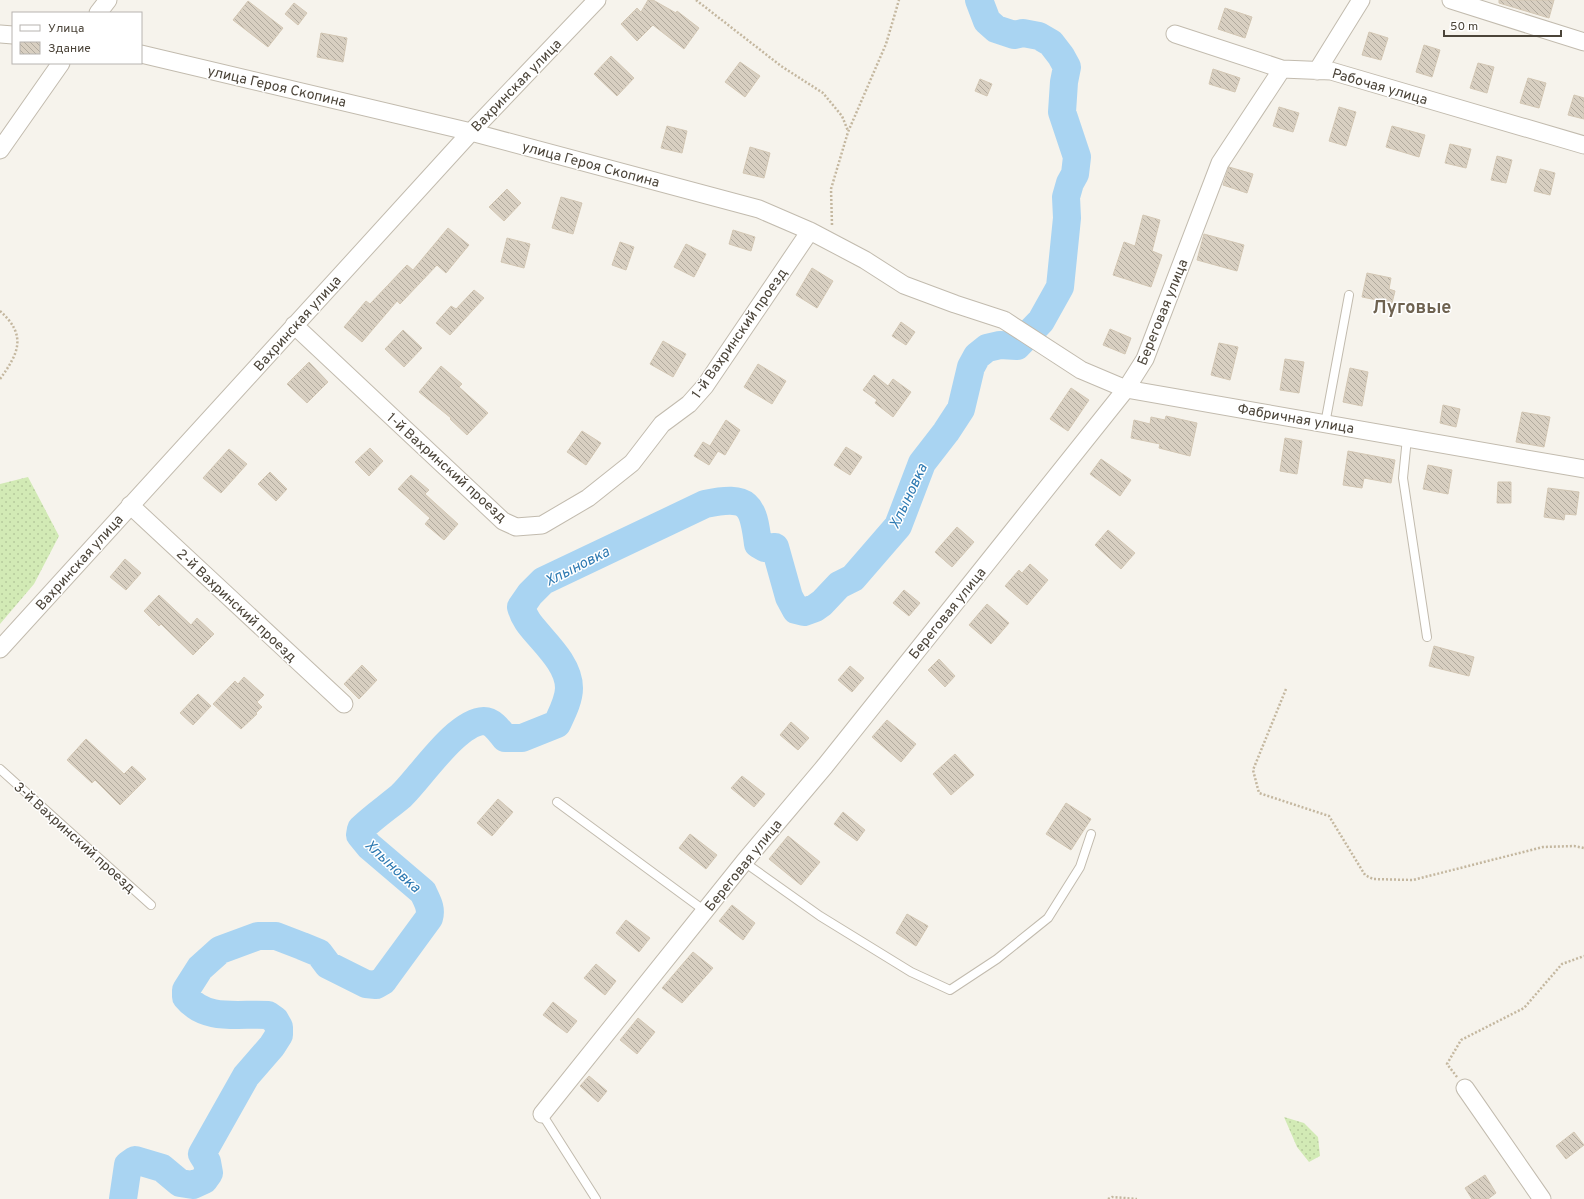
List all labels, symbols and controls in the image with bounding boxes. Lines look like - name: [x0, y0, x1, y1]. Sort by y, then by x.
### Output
- legend: [12, 12, 142, 64]
- scale bar: [1444, 12, 1561, 38]
- text: 50 m: [1450, 19, 1478, 35]
- text: Улица: [48, 21, 84, 37]
- street label: Вахринская улица: [468, 36, 566, 136]
- text: Здание: [48, 41, 91, 57]
- street label: улица Героя Скопина: [206, 63, 348, 112]
- street label: Рабочая улица: [1330, 66, 1429, 109]
- street label: улица Героя Скопина: [520, 139, 661, 192]
- street label: Береговая улица: [1134, 257, 1192, 368]
- street label: 1-й Вахринский проезд: [689, 265, 792, 402]
- street label: Вахринская улица: [251, 273, 345, 375]
- district label: Луговые: [1373, 297, 1451, 320]
- street label: Фабричная улица: [1236, 401, 1355, 438]
- street label: 1-й Вахринский проезд: [383, 410, 509, 526]
- water label: Хлыновка: [886, 461, 933, 532]
- street label: Вахринская улица: [33, 512, 127, 614]
- water label: Хлыновка: [542, 543, 613, 592]
- street label: 2-й Вахринский проезд: [172, 546, 300, 666]
- street label: Береговая улица: [906, 565, 990, 663]
- street label: 3-й Вахринский проезд: [10, 779, 138, 897]
- street label: Береговая улица: [702, 817, 786, 915]
- water label: Хлыновка: [360, 836, 424, 898]

